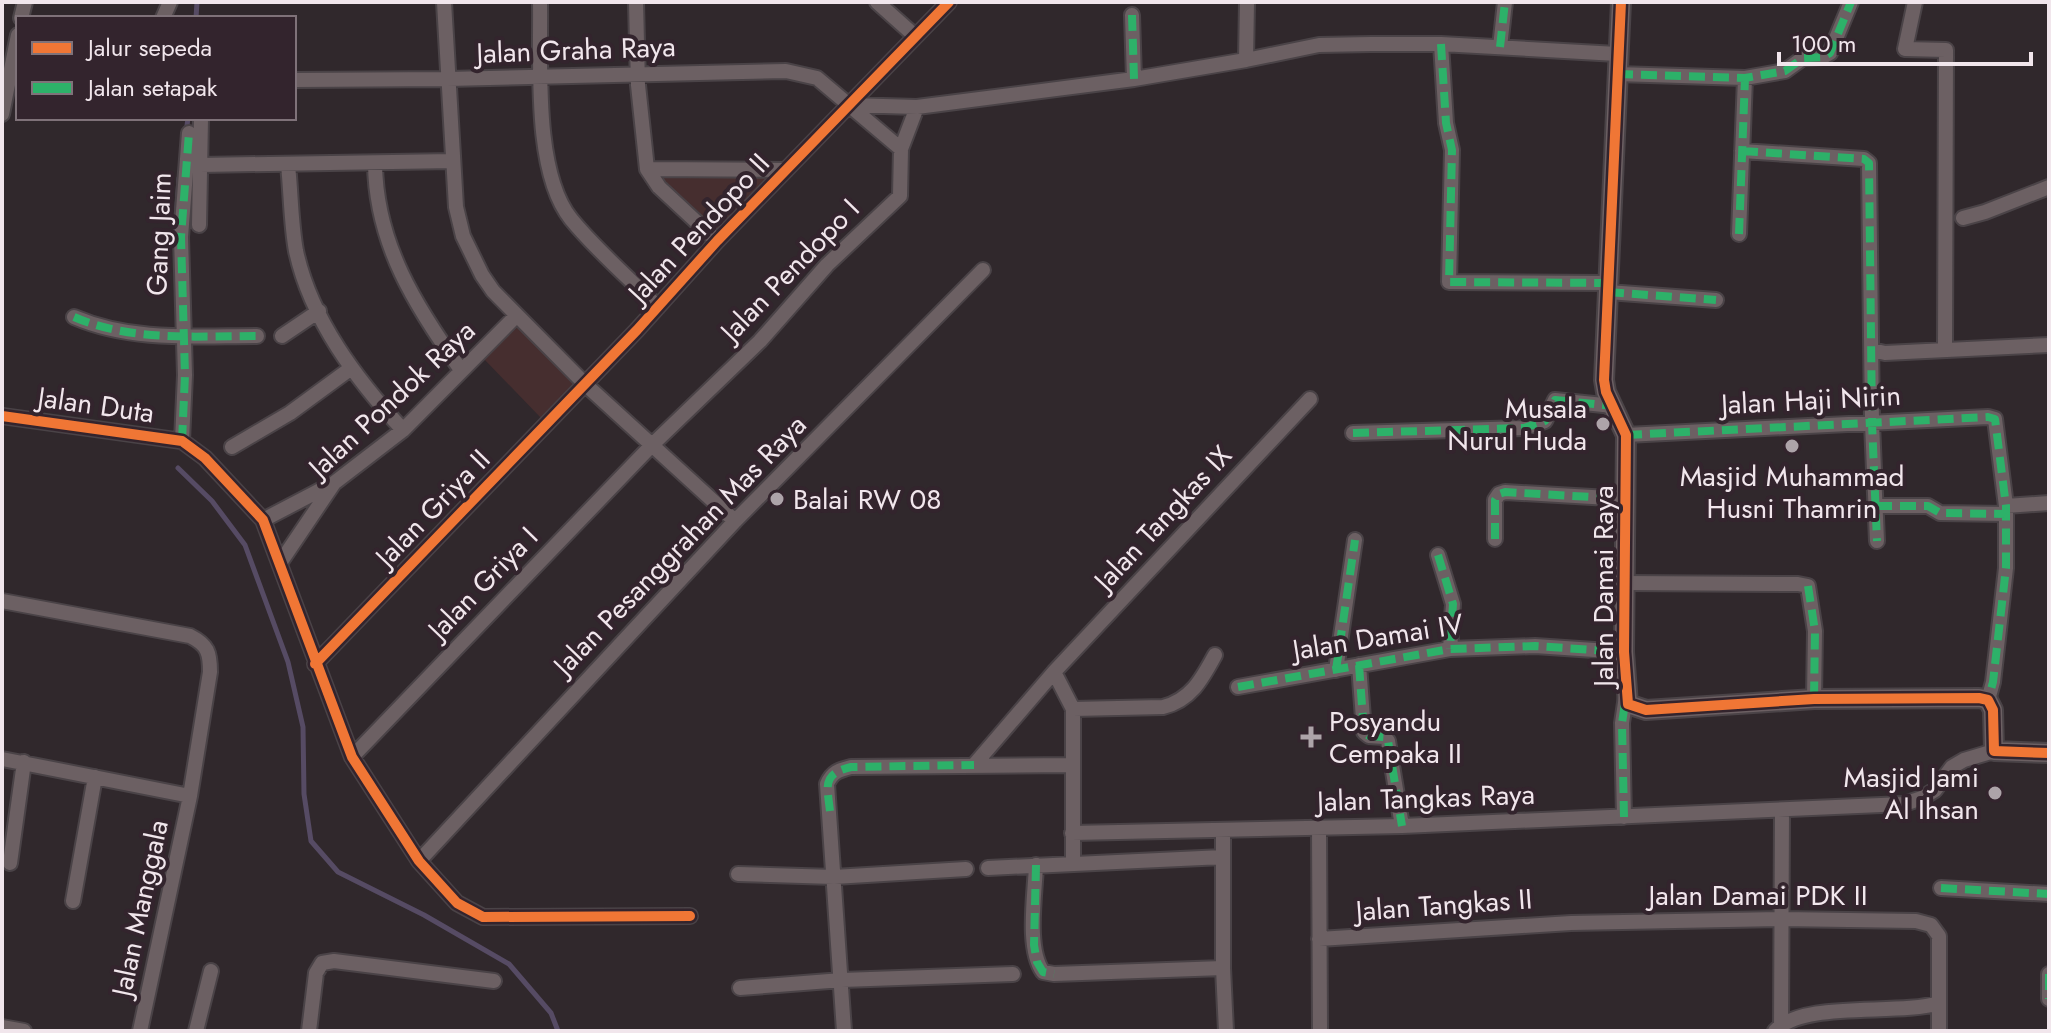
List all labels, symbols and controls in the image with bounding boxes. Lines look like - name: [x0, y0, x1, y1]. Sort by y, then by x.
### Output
- legend: [16, 16, 296, 120]
- scale bar: [1779, 16, 2031, 66]
- street label: Jalan Graha Raya: [472, 26, 676, 74]
- text: 100 m: [1791, 26, 1857, 61]
- text: Jalur sepeda: [85, 30, 212, 65]
- text: Jalan setapak: [85, 70, 218, 105]
- street label: Jalan Pendopo II: [616, 144, 779, 315]
- street label: Gang Jaim: [136, 172, 182, 296]
- street label: Jalan Pendopo I: [708, 189, 869, 354]
- street label: Jalan Pondok Raya: [297, 311, 484, 490]
- street label: Jalan Haji Nirin: [1716, 375, 1902, 425]
- street label: Jalan Duta: [31, 376, 157, 433]
- place label: Musala Nurul Huda: [1447, 388, 1587, 461]
- street label: Jalan Pesanggrahan Mas Raya: [541, 405, 816, 687]
- marker: Musala Nurul Huda: [1594, 415, 1612, 433]
- street label: Jalan Tangkas IX: [1082, 436, 1242, 603]
- marker: Masjid Muhammad Husni Thamrin: [1783, 437, 1801, 455]
- street label: Jalan Griya II: [363, 440, 500, 579]
- place label: Masjid Muhammad Husni Thamrin: [1680, 456, 1904, 529]
- place label: Balai RW 08: [793, 479, 942, 520]
- street label: Jalan Damai Raya: [1583, 485, 1624, 691]
- marker: Balai RW 08: [768, 490, 786, 508]
- street label: Jalan Griya I: [416, 517, 547, 651]
- street label: Jalan Damai IV: [1286, 603, 1467, 671]
- place label: Posyandu Cempaka II: [1329, 701, 1462, 774]
- marker: Posyandu Cempaka II: [1300, 726, 1322, 748]
- place label: Masjid Jami Al Ihsan: [1844, 757, 1979, 830]
- street label: Jalan Tangkas Raya: [1312, 774, 1536, 822]
- marker: Masjid Jami Al Ihsan: [1986, 784, 2004, 802]
- street label: Jalan Manggala: [100, 816, 179, 1004]
- street label: Jalan Damai PDK II: [1644, 875, 1868, 916]
- street label: Jalan Tangkas II: [1350, 878, 1534, 932]

